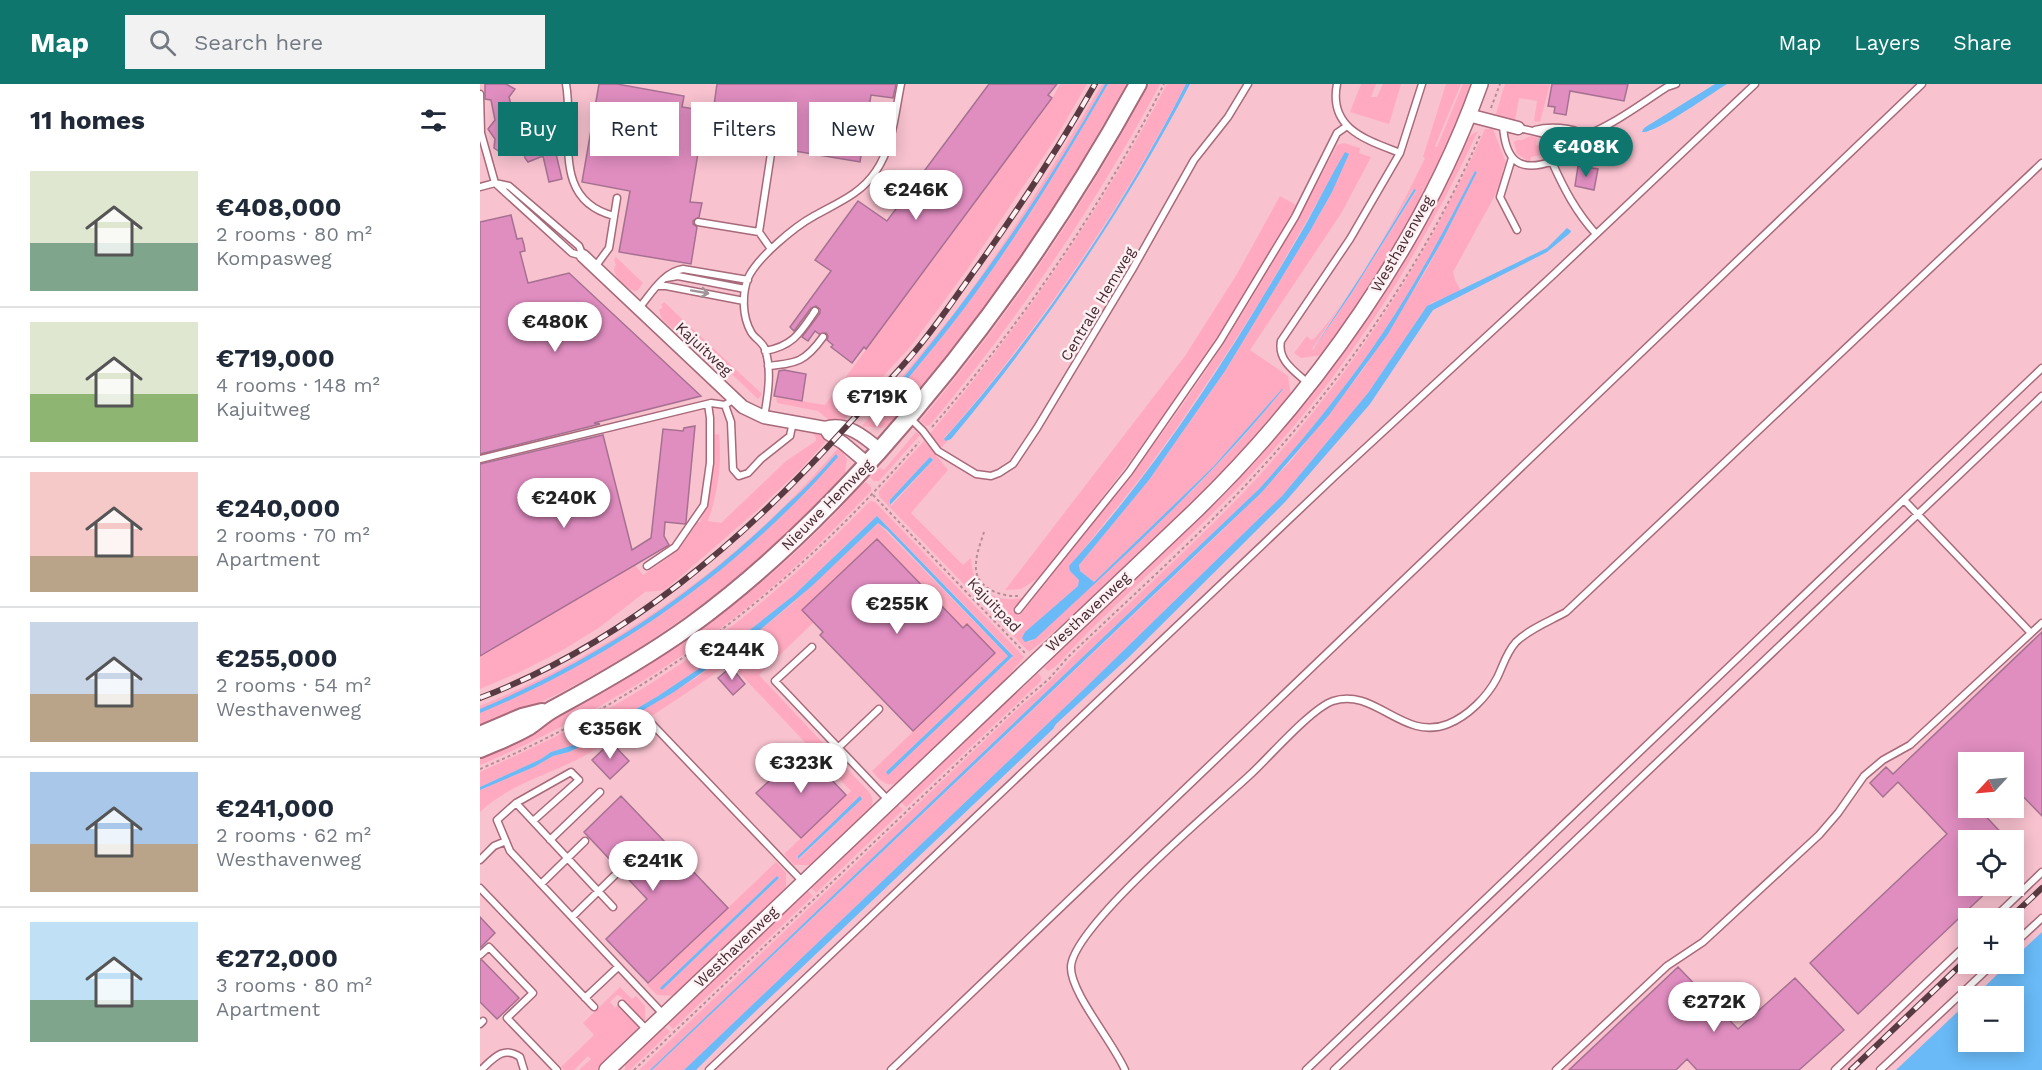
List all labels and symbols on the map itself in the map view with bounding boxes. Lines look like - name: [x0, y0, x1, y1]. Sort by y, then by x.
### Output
- pin: €408K: [1544, 127, 1628, 178]
- pin: €246K: [874, 170, 958, 221]
- street label: Westhavenweg: [1367, 192, 1437, 296]
- street label: Centrale Hemweg: [1057, 244, 1139, 364]
- one-way arrow: [690, 287, 710, 298]
- pin: €480K: [513, 302, 597, 353]
- street label: Kajuitweg: [672, 318, 736, 380]
- pin: €719K: [835, 377, 919, 428]
- street label: Nieuwe Hemweg: [778, 456, 876, 554]
- pin: €240K: [522, 478, 606, 529]
- street label: Westhavenweg: [1042, 568, 1134, 656]
- street label: Kajuitpad: [964, 574, 1024, 636]
- pin: €255K: [855, 584, 939, 635]
- pin: €244K: [690, 630, 774, 681]
- pin: €356K: [568, 709, 652, 760]
- pin: €323K: [759, 743, 843, 794]
- north arrow: [1958, 752, 2024, 818]
- pin: €241K: [611, 841, 695, 892]
- street label: Westhavenweg: [691, 903, 781, 991]
- pin: €272K: [1672, 982, 1756, 1033]

